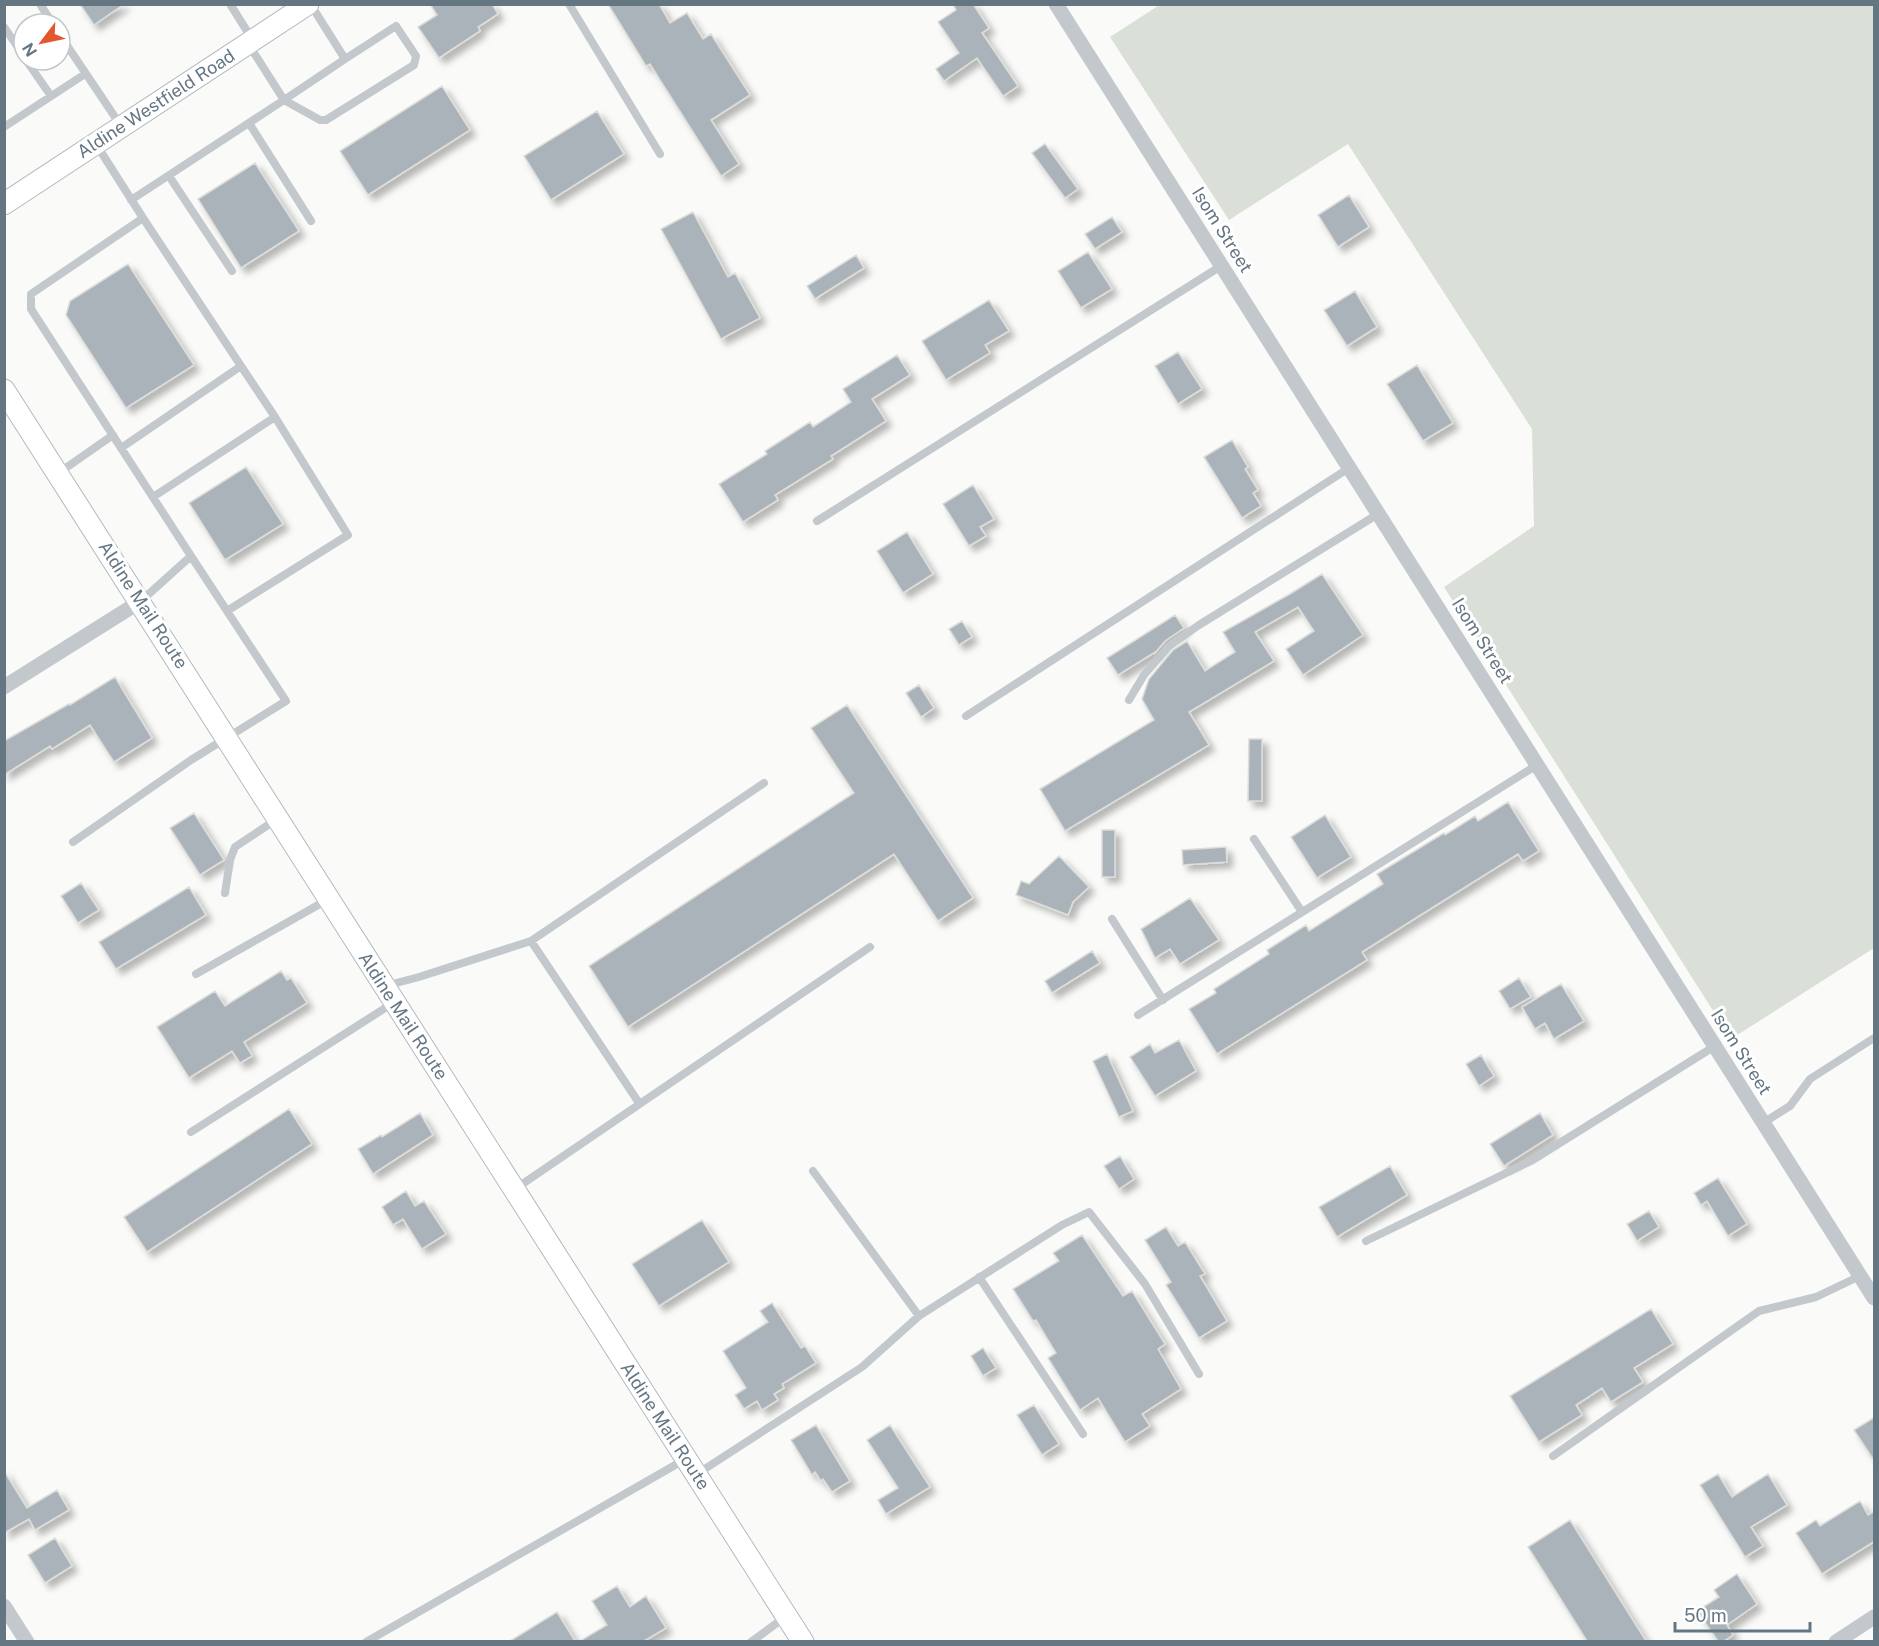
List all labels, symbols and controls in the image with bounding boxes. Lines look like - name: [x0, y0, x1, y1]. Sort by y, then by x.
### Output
- north arrow: [12, 12, 72, 72]
- text: N: [18, 39, 41, 60]
- street label: Aldine Westfield Road: [73, 45, 238, 162]
- street label: Isom Street: [1188, 183, 1257, 276]
- street label: Aldine Mail Route: [94, 537, 192, 672]
- street label: Isom Street: [1448, 594, 1517, 687]
- street label: Aldine Mail Route: [354, 948, 452, 1083]
- street label: Isom Street: [1707, 1005, 1776, 1098]
- street label: Aldine Mail Route: [616, 1358, 714, 1493]
- scale bar: [1675, 1595, 1810, 1633]
- text: 50 m: [1684, 1605, 1727, 1626]

